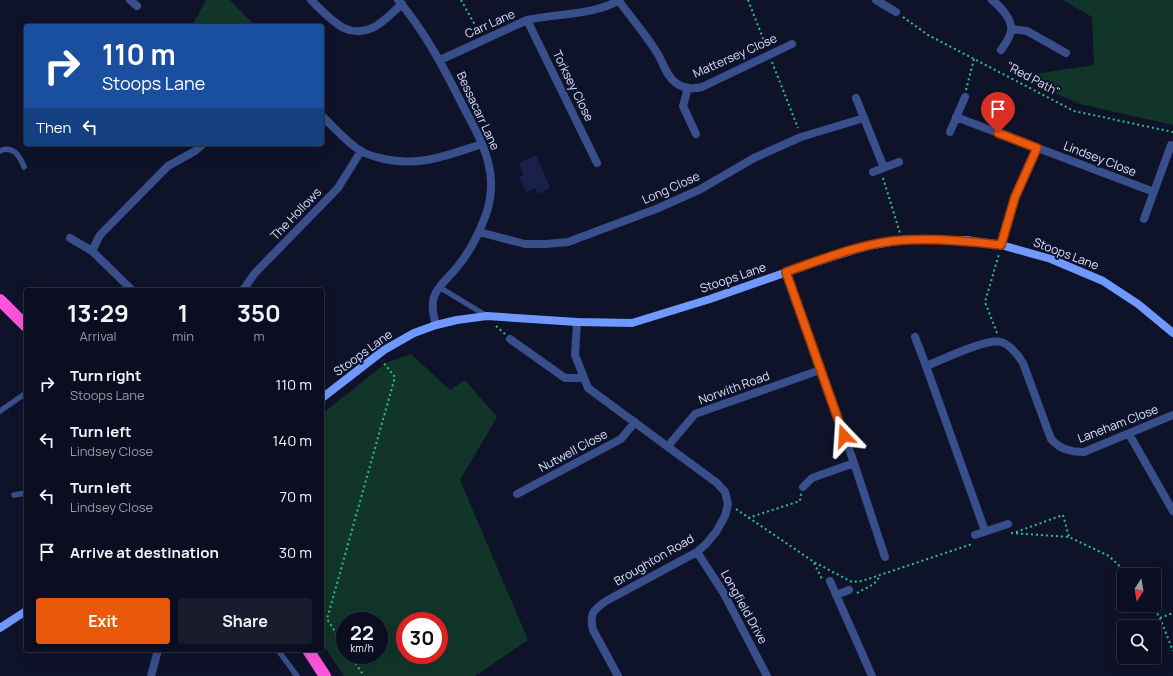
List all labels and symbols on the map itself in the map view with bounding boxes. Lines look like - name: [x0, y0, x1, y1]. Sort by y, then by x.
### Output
- street label: Carr Lane: [462, 5, 518, 42]
- street label: Mattersey Close: [690, 29, 780, 82]
- street label: Torksey Close: [549, 47, 598, 124]
- street label: "Red Path": [1003, 57, 1063, 100]
- street label: Bessacarr Lane: [453, 69, 504, 153]
- pin: [981, 92, 1015, 133]
- street label: Lindsey Close: [1061, 137, 1139, 180]
- street label: Long Close: [639, 167, 702, 208]
- street label: The Hollows: [266, 184, 325, 244]
- street label: Stoops Lane: [1031, 233, 1101, 274]
- street label: Stoops Lane: [698, 258, 768, 297]
- street label: Stoops Lane: [330, 325, 396, 380]
- street label: Norwith Road: [696, 367, 772, 408]
- street label: Laneham Close: [1075, 400, 1161, 447]
- position arrow: [823, 415, 865, 457]
- street label: Nutwell Close: [535, 425, 610, 476]
- street label: Broughton Road: [611, 530, 697, 589]
- street label: Longfield Drive: [717, 567, 772, 647]
- north arrow: [1117, 568, 1161, 612]
- speed limit sign: 30: [396, 612, 448, 664]

